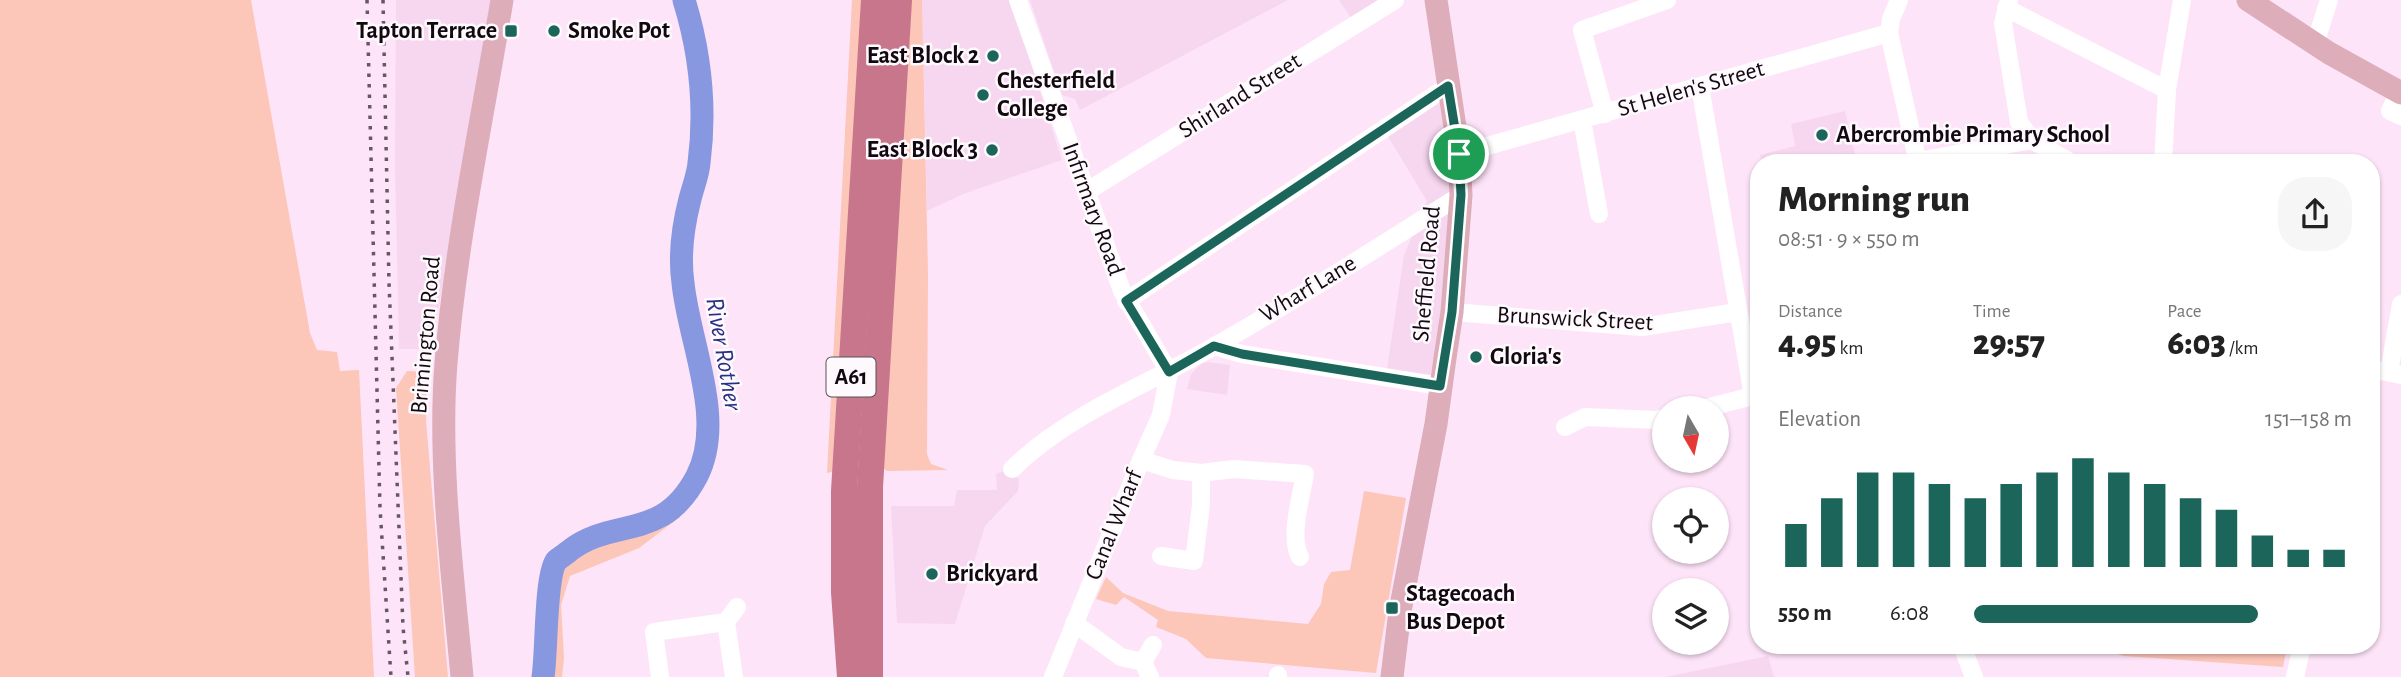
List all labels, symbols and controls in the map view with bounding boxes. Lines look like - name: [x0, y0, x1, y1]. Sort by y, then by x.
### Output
- place label: Tapton Terrace: [356, 19, 497, 43]
- place label: Smoke Pot: [568, 19, 670, 43]
- marker: Tapton Terrace: [503, 23, 519, 39]
- marker: Smoke Pot: [546, 23, 562, 39]
- place label: East Block 2: [867, 44, 979, 68]
- marker: East Block 2: [985, 48, 1001, 64]
- street label: Shirland Street: [1175, 49, 1306, 143]
- street label: St Helen's Street: [1615, 57, 1767, 121]
- place label: Chesterfield College: [997, 69, 1115, 121]
- marker: Chesterfield College: [975, 87, 991, 103]
- place label: Abercrombie Primary School: [1836, 123, 2110, 147]
- pin: [1429, 124, 1489, 184]
- marker: Abercrombie Primary School: [1814, 127, 1830, 143]
- icon: arrive: [1440, 135, 1478, 173]
- place label: East Block 3: [867, 138, 978, 162]
- street label: Infirmary Road: [1058, 139, 1128, 279]
- marker: East Block 3: [984, 142, 1000, 158]
- button: share: [2278, 177, 2352, 251]
- text: Morning run: [1778, 181, 1970, 219]
- street label: Sheffield Road: [1409, 205, 1445, 343]
- text: 08:51 · 9 × 550 m: [1778, 228, 1920, 251]
- street label: Wharf Lane: [1256, 251, 1360, 327]
- street label: Brimington Road: [407, 255, 445, 415]
- water label: River Rother: [701, 295, 747, 414]
- text: Distance: [1778, 302, 1842, 321]
- text: Time: [1973, 302, 2011, 321]
- text: Pace: [2167, 302, 2202, 321]
- street label: Brunswick Street: [1496, 303, 1654, 335]
- text: 4.95: [1778, 326, 1836, 361]
- text: 29:57: [1973, 326, 2045, 361]
- text: 6:03: [2167, 326, 2226, 361]
- text: km: [1836, 339, 1863, 358]
- text: /km: [2226, 339, 2258, 358]
- place label: Gloria's: [1490, 345, 1562, 369]
- marker: Gloria's: [1468, 349, 1484, 365]
- road number: A61: [826, 358, 876, 396]
- north arrow: [1652, 396, 1729, 472]
- map controls: [1652, 396, 1729, 655]
- text: Elevation: [1778, 408, 1861, 431]
- text: 151–158 m: [2265, 408, 2352, 431]
- street label: Canal Wharf: [1081, 465, 1148, 583]
- button: locate: [1652, 487, 1729, 564]
- place label: Brickyard: [946, 562, 1039, 586]
- marker: Brickyard: [924, 566, 940, 582]
- button: layers: [1652, 578, 1729, 655]
- place label: Stagecoach Bus Depot: [1406, 582, 1515, 634]
- marker: Stagecoach Bus Depot: [1384, 600, 1400, 616]
- text: 550 m: [1778, 602, 1832, 625]
- text: 6:08: [1890, 602, 1929, 625]

